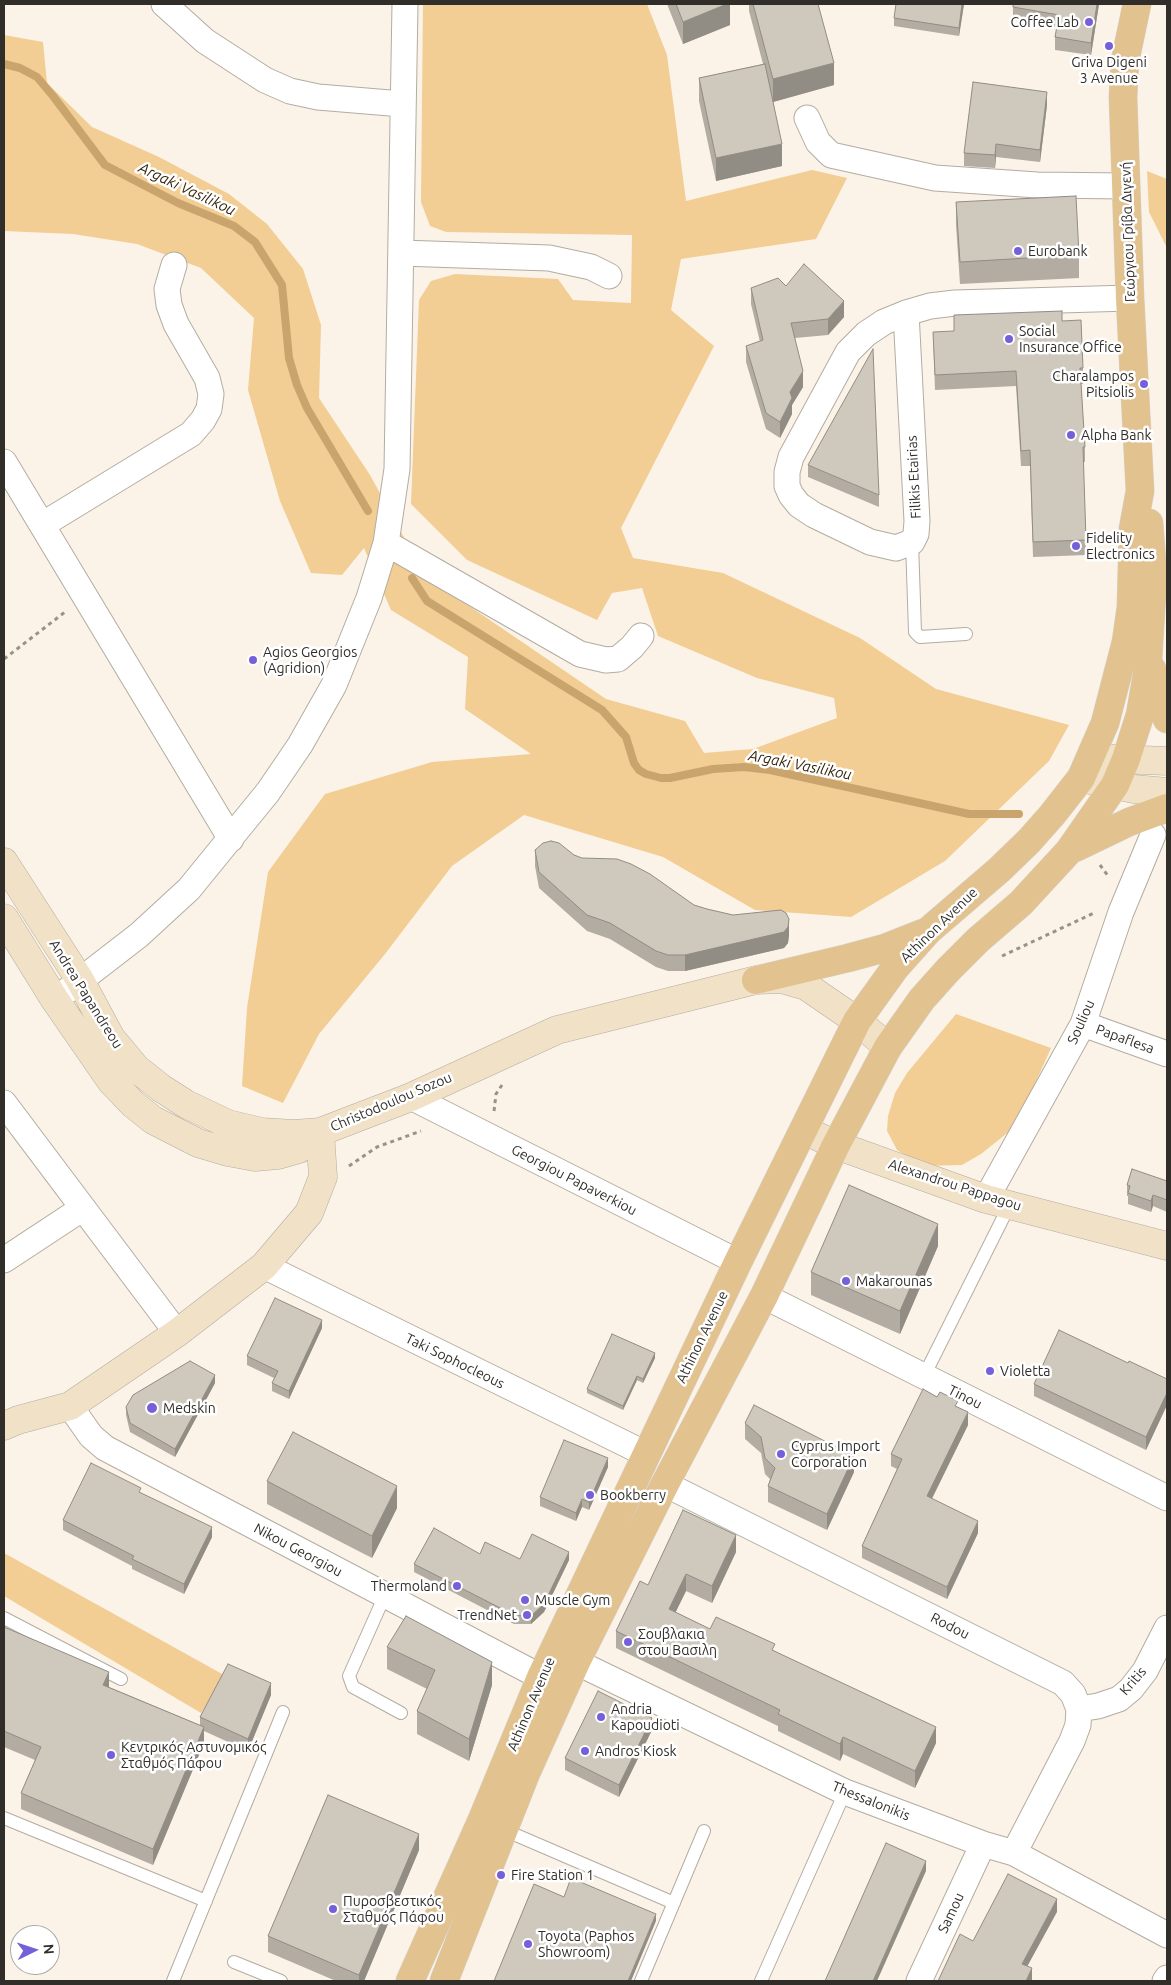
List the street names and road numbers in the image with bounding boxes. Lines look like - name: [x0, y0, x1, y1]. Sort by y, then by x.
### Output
- street label: Γεώργιου Γρίβα Διγενή: [1117, 161, 1139, 303]
- street label: Filikis Etairias: [903, 435, 925, 519]
- street label: Athinon Avenue: [897, 884, 981, 966]
- street label: Andrea Papandreou: [46, 937, 126, 1051]
- street label: Souliou: [1064, 997, 1098, 1047]
- street label: Papaflesa: [1094, 1021, 1156, 1057]
- street label: Christodoulou Sozou: [328, 1069, 454, 1135]
- street label: Georgiou Papaverkiou: [508, 1141, 640, 1219]
- street label: Alexandrou Pappagou: [886, 1156, 1024, 1214]
- street label: Athinon Avenue: [672, 1288, 732, 1386]
- street label: Taki Sophocleous: [403, 1330, 507, 1392]
- street label: Tinou: [945, 1381, 985, 1413]
- street label: Nikou Georgiou: [251, 1520, 345, 1580]
- street label: Rodou: [928, 1609, 972, 1643]
- street label: Athinon Avenue: [504, 1654, 558, 1754]
- street label: Kritis: [1116, 1663, 1150, 1699]
- street label: Thessalonikis: [830, 1778, 912, 1824]
- street label: Samou: [934, 1890, 968, 1936]

